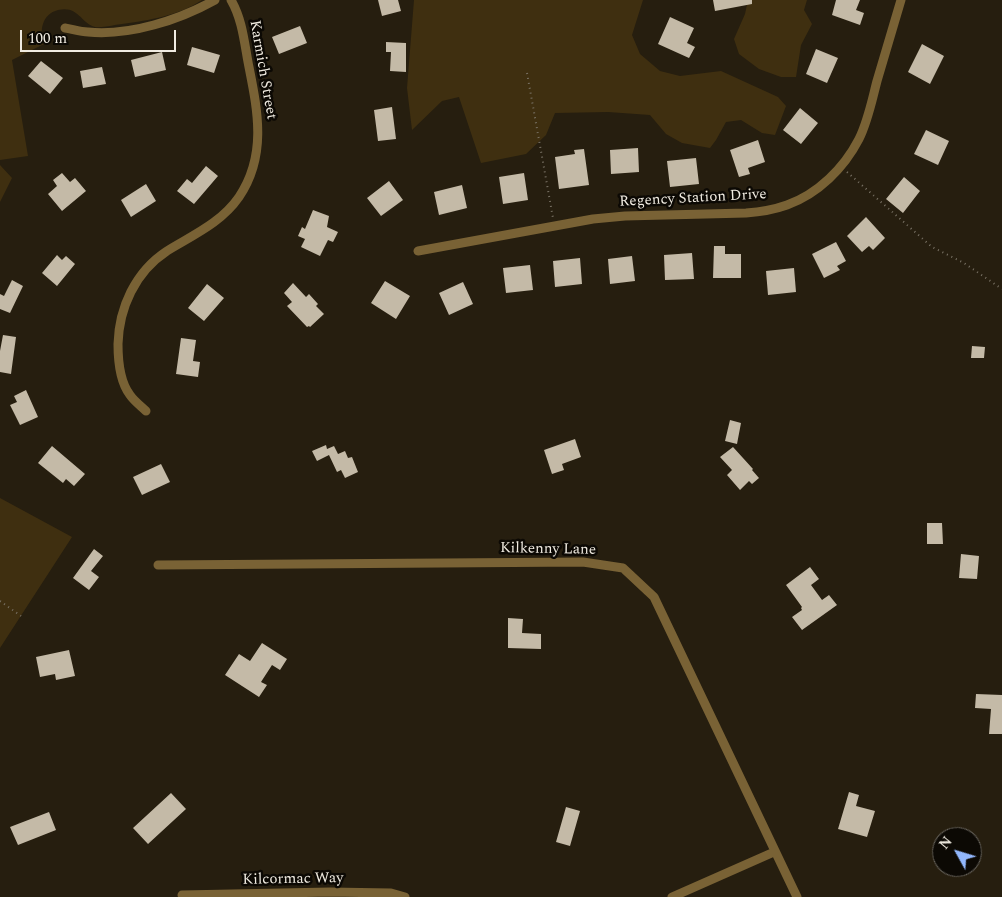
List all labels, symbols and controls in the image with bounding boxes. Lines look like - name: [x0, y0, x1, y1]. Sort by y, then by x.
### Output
- street label: Karmich Street: [244, 19, 280, 121]
- scale bar: [22, 20, 179, 52]
- text: 100 m: [28, 27, 67, 50]
- street label: Regency Station Drive: [619, 186, 767, 212]
- street label: Kilkenny Lane: [500, 540, 596, 560]
- north arrow: [932, 827, 982, 877]
- text: N: [934, 832, 957, 854]
- street label: Kilcormac Way: [242, 870, 344, 890]

